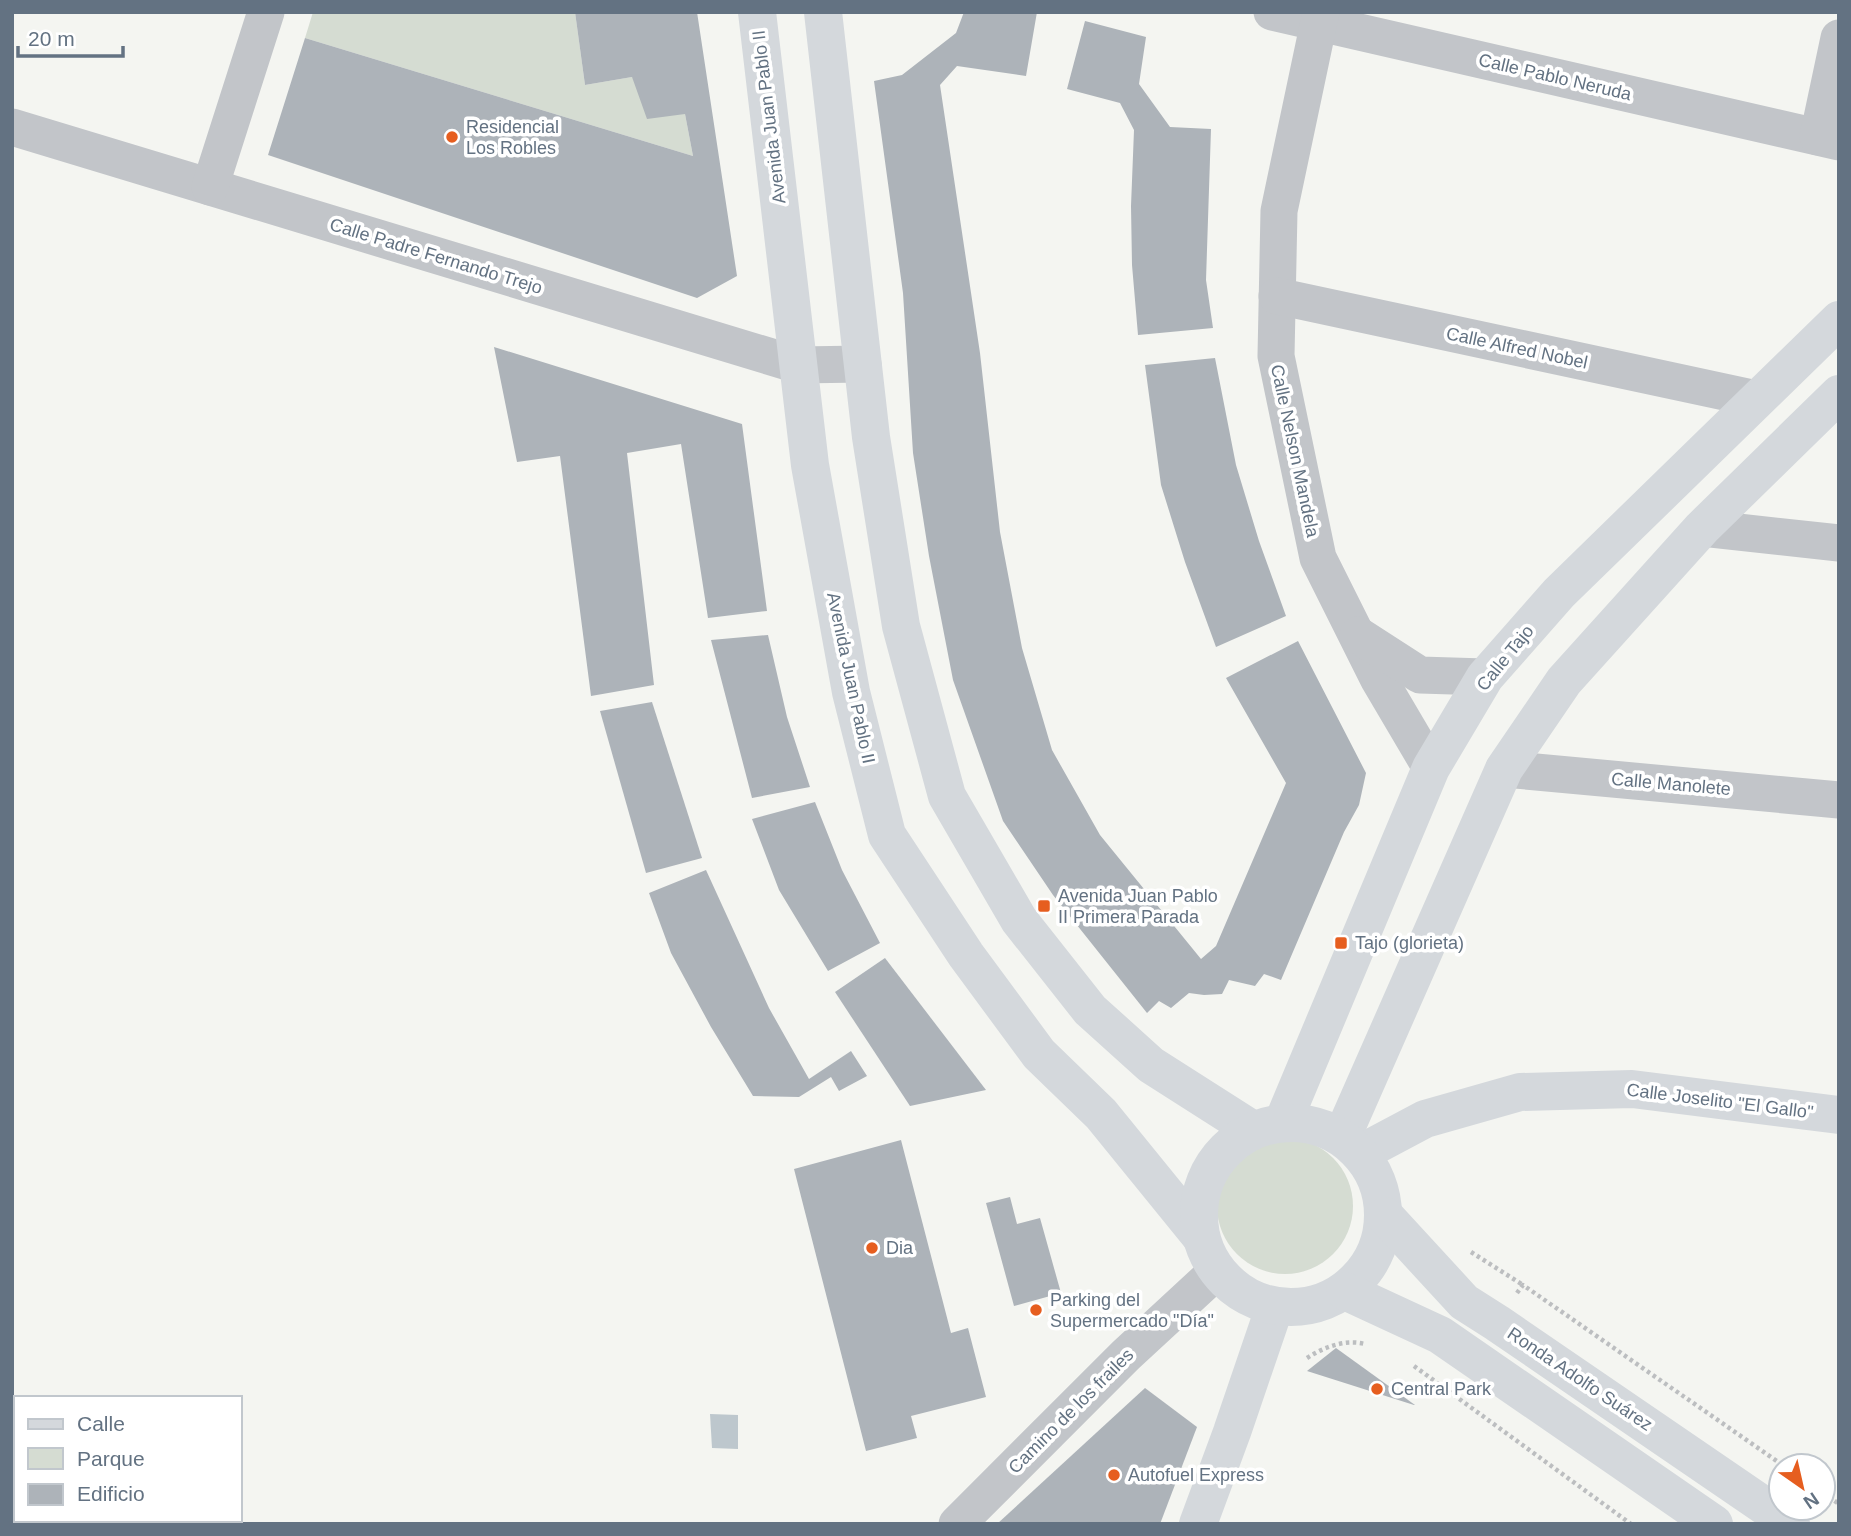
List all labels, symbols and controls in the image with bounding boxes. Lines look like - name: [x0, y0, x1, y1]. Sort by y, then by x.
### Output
- scale bar: [18, 14, 122, 58]
- text: 20 m: [28, 27, 75, 50]
- street label: Avenida Juan Pablo II: [748, 29, 790, 205]
- street label: Calle Pablo Neruda: [1477, 50, 1634, 105]
- place label: Residencial Los Robles: [466, 117, 559, 158]
- marker: Residencial Los Robles: [444, 129, 460, 145]
- street label: Calle Padre Fernando Trejo: [327, 214, 545, 298]
- street label: Calle Alfred Nobel: [1444, 323, 1590, 373]
- street label: Calle Nelson Mandela: [1267, 363, 1323, 540]
- street label: Avenida Juan Pablo II: [823, 590, 879, 766]
- street label: Calle Tajo: [1472, 621, 1538, 695]
- street label: Calle Manolete: [1610, 769, 1732, 799]
- place label: Avenida Juan Pablo II Primera Parada: [1058, 886, 1218, 927]
- marker: Avenida Juan Pablo II Primera Parada: [1036, 898, 1052, 914]
- place label: Tajo (glorieta): [1355, 933, 1464, 953]
- marker: Tajo (glorieta): [1333, 935, 1349, 951]
- street label: Calle Joselito "El Gallo": [1626, 1080, 1814, 1122]
- place label: Dia: [886, 1238, 914, 1258]
- marker: Dia: [864, 1240, 880, 1256]
- place label: Parking del Supermercado "Día": [1050, 1290, 1214, 1331]
- marker: Parking del Supermercado "Día": [1028, 1302, 1044, 1318]
- street label: Ronda Adolfo Suárez: [1504, 1323, 1656, 1435]
- street label: Camino de los frailes: [1005, 1345, 1137, 1477]
- place label: Central Park: [1391, 1379, 1492, 1399]
- marker: Central Park: [1369, 1381, 1385, 1397]
- legend: [14, 1396, 242, 1522]
- text: Calle: [77, 1412, 125, 1435]
- text: Parque: [77, 1447, 145, 1470]
- north arrow: [1767, 1452, 1837, 1522]
- place label: Autofuel Express: [1128, 1465, 1264, 1485]
- marker: Autofuel Express: [1106, 1467, 1122, 1483]
- text: Edificio: [77, 1482, 145, 1505]
- text: N: [1800, 1488, 1823, 1513]

